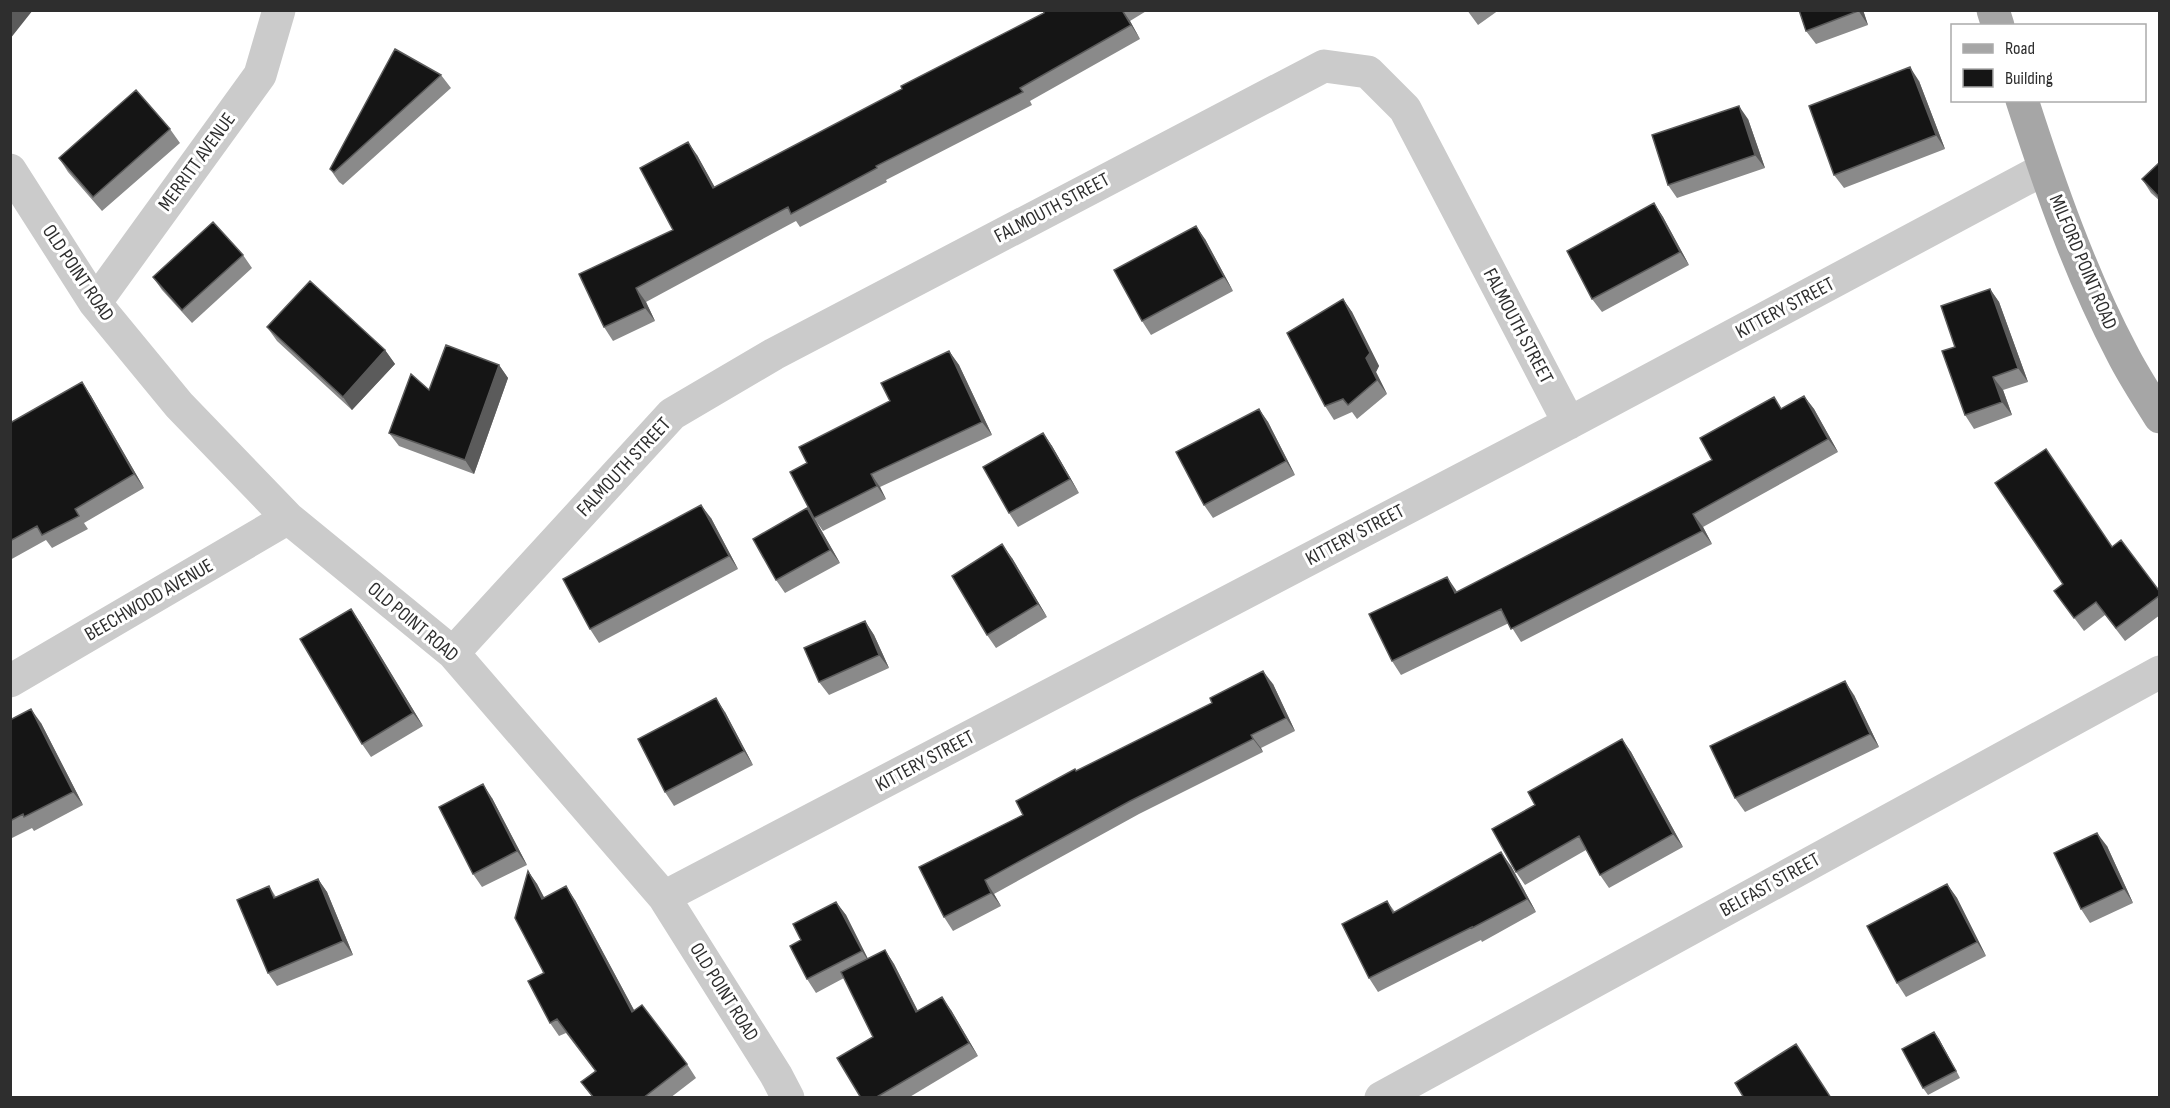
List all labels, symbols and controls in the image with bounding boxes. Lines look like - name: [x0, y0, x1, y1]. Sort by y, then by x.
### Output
- legend: [1951, 24, 2146, 102]
- text: Road: [2005, 38, 2035, 59]
- text: Building: [2005, 68, 2053, 89]
- street label: MERRITT AVENUE: [153, 108, 241, 216]
- street label: FALMOUTH STREET: [990, 168, 1114, 248]
- street label: MILFORD POINT ROAD: [2044, 191, 2122, 333]
- street label: OLD POINT ROAD: [37, 220, 119, 326]
- street label: FALMOUTH STREET: [1478, 264, 1558, 388]
- street label: KITTERY STREET: [1732, 272, 1838, 344]
- street label: FALMOUTH STREET: [572, 412, 676, 522]
- street label: KITTERY STREET: [1302, 499, 1408, 571]
- street label: BEECHWOOD AVENUE: [81, 554, 217, 646]
- street label: OLD POINT ROAD: [363, 577, 463, 667]
- street label: KITTERY STREET: [872, 725, 978, 797]
- street label: BELFAST STREET: [1716, 848, 1824, 922]
- street label: OLD POINT ROAD: [684, 938, 764, 1046]

